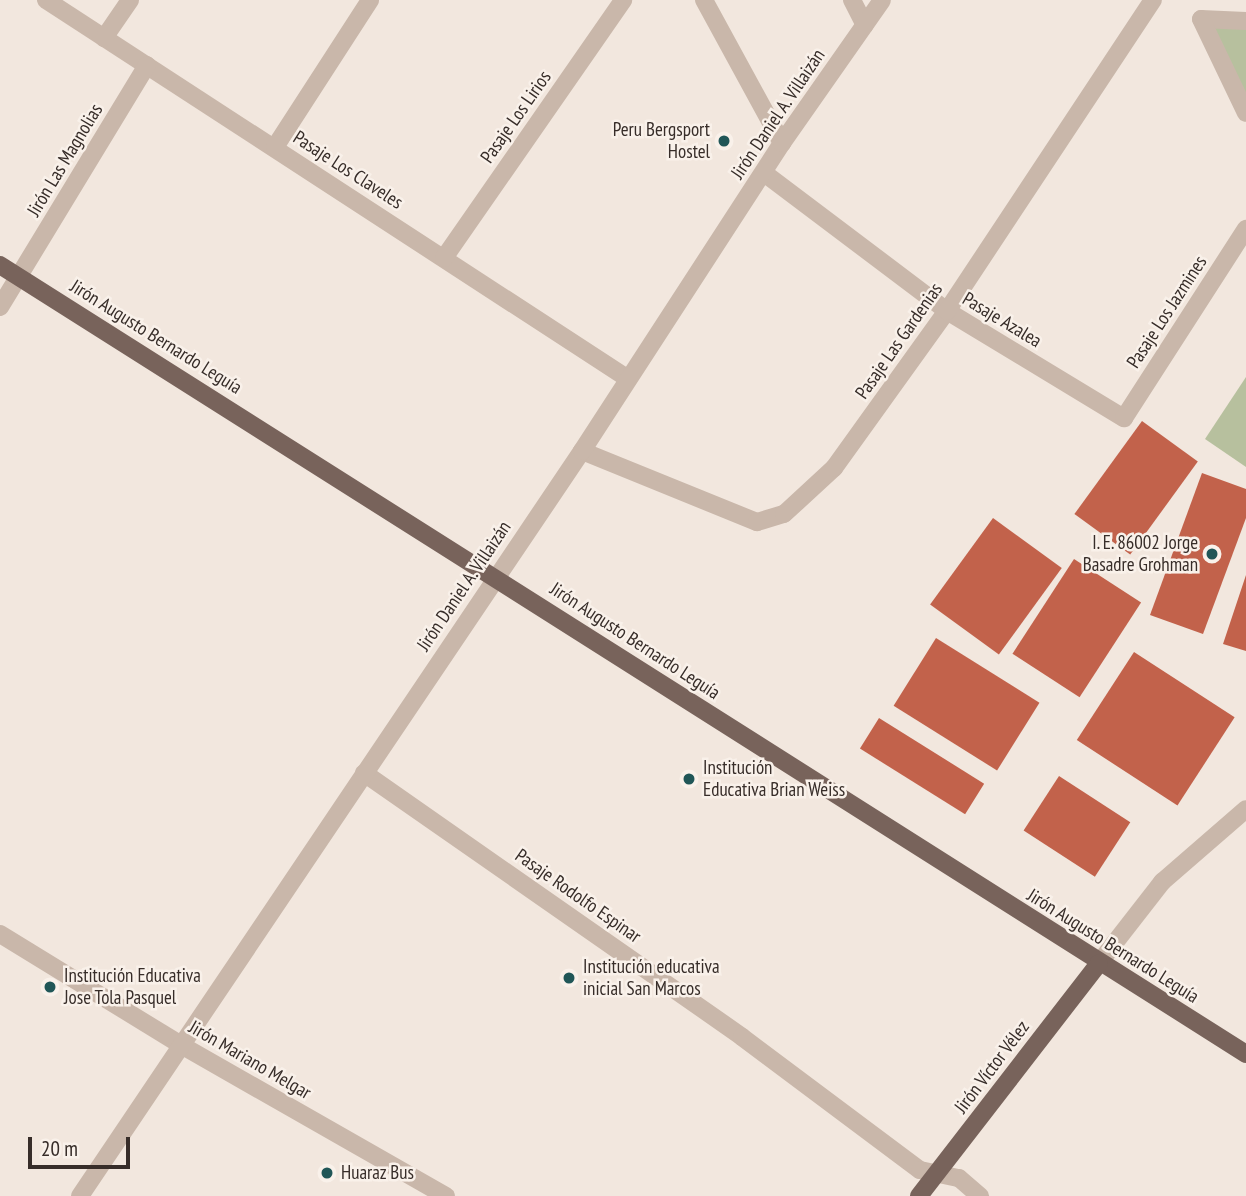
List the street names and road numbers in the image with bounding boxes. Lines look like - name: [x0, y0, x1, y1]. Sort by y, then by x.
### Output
- street label: Jirón Daniel A. Villaizán: [726, 44, 830, 184]
- street label: Pasaje Los Lirios: [476, 67, 556, 167]
- street label: Jirón Las Magnolias: [22, 100, 108, 220]
- street label: Pasaje Los Claveles: [289, 126, 407, 214]
- street label: Pasaje Los Jazmines: [1122, 252, 1212, 372]
- street label: Jirón Augusto Bernardo Leguía: [66, 275, 246, 399]
- street label: Pasaje Las Gardenias: [851, 279, 947, 403]
- street label: Pasaje Azalea: [958, 287, 1046, 353]
- street label: Jirón Daniel A. Villaizán: [412, 516, 516, 656]
- street label: Jirón Augusto Bernardo Leguía: [546, 577, 724, 705]
- street label: Pasaje Rodolfo Espinar: [511, 844, 645, 948]
- street label: Jirón Augusto Bernardo Leguía: [1023, 884, 1203, 1008]
- street label: Jirón Mariano Melgar: [185, 1016, 315, 1104]
- street label: Jirón Víctor Vélez: [950, 1016, 1034, 1118]

